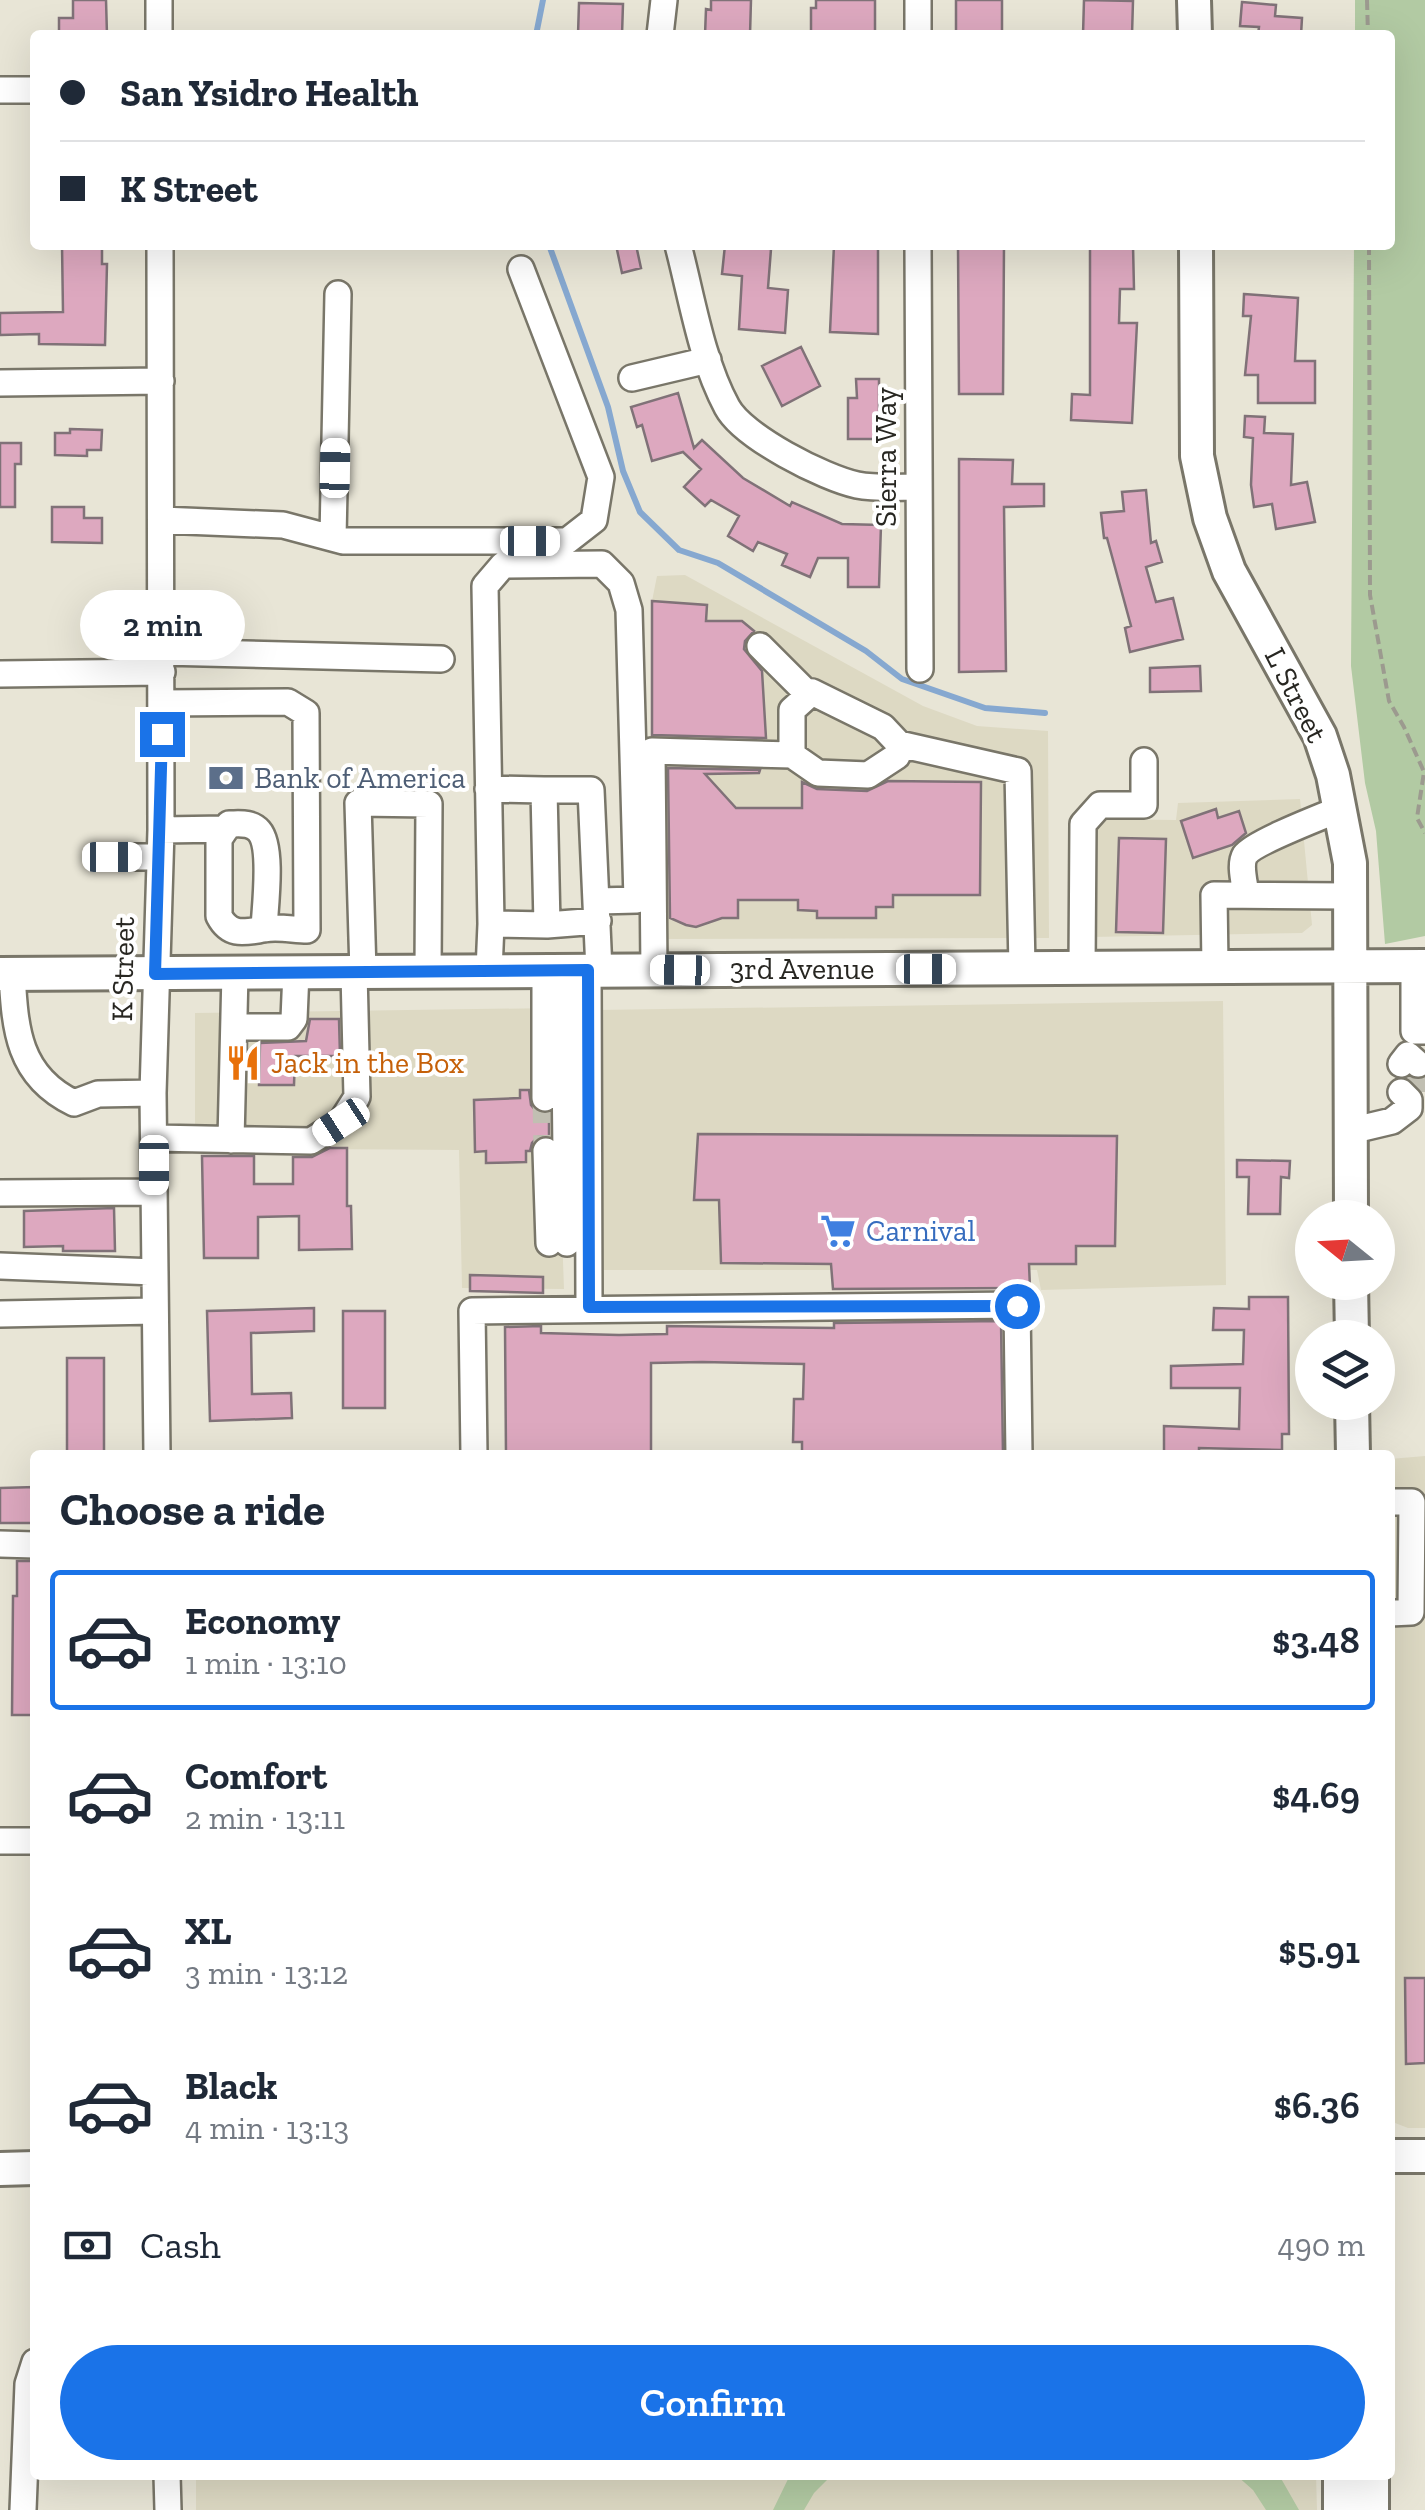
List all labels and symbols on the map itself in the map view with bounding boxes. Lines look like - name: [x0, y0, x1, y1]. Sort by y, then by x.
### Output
- street label: Sierra Way: [868, 386, 904, 527]
- car: [319, 438, 351, 498]
- car: [500, 526, 560, 556]
- callout: 2 min: [80, 589, 244, 659]
- street label: L Street: [1257, 642, 1335, 748]
- route end: [140, 712, 185, 757]
- bank icon: Bank of America: [207, 759, 245, 797]
- place label: Bank of America: [254, 760, 466, 796]
- car: [82, 842, 142, 872]
- street label: K Street: [104, 916, 142, 1022]
- street label: 3rd Avenue: [730, 951, 874, 987]
- car: [650, 954, 710, 986]
- car: [896, 954, 956, 984]
- restaurant icon: Jack in the Box: [224, 1044, 262, 1082]
- place label: Jack in the Box: [271, 1045, 464, 1081]
- car: [308, 1093, 374, 1151]
- car: [139, 1135, 169, 1195]
- north arrow: [1295, 1200, 1395, 1300]
- supermarket icon: Carnival: [819, 1212, 857, 1250]
- place label: Carnival: [866, 1213, 975, 1249]
- route start: [995, 1284, 1040, 1329]

